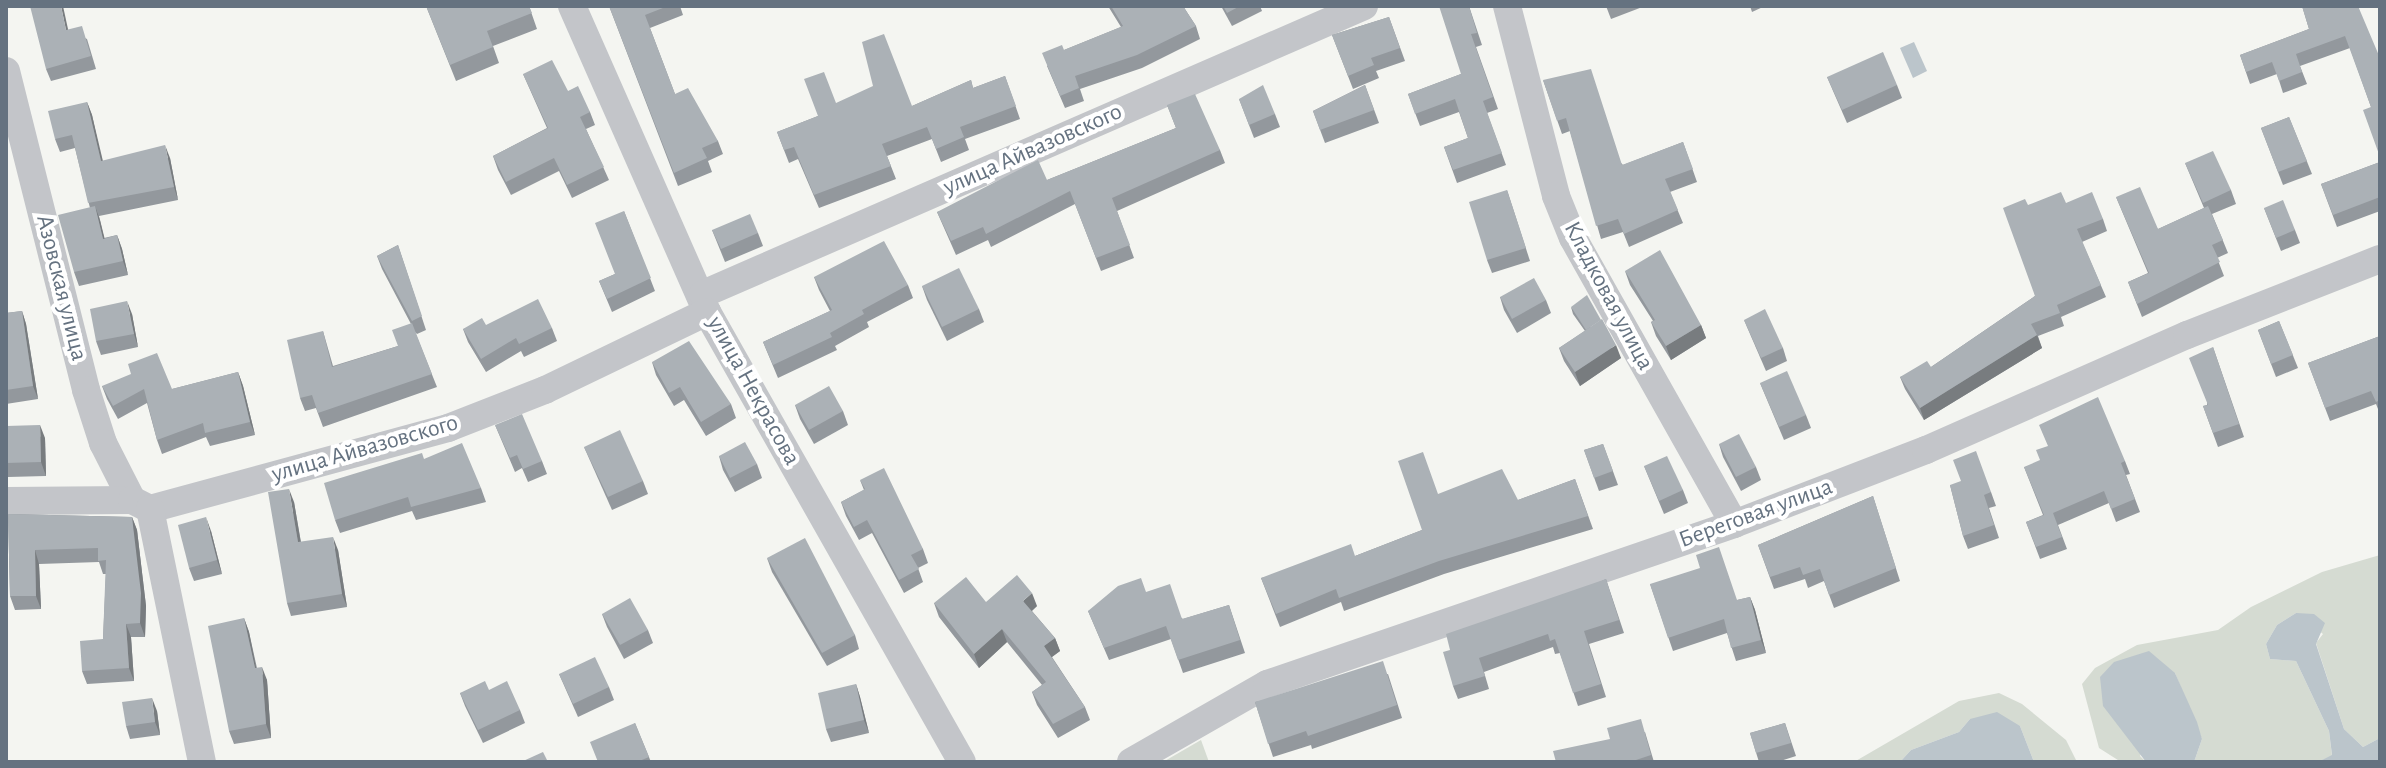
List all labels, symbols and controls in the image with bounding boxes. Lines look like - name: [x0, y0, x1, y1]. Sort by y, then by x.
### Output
- street label: улица Айвазовского: [939, 98, 1127, 202]
- street label: Азовская улица: [29, 212, 93, 364]
- street label: Кладковая улица: [1557, 217, 1659, 375]
- street label: улица Некрасова: [700, 311, 806, 471]
- street label: улица Айвазовского: [268, 409, 462, 489]
- street label: Береговая улица: [1675, 473, 1837, 555]

